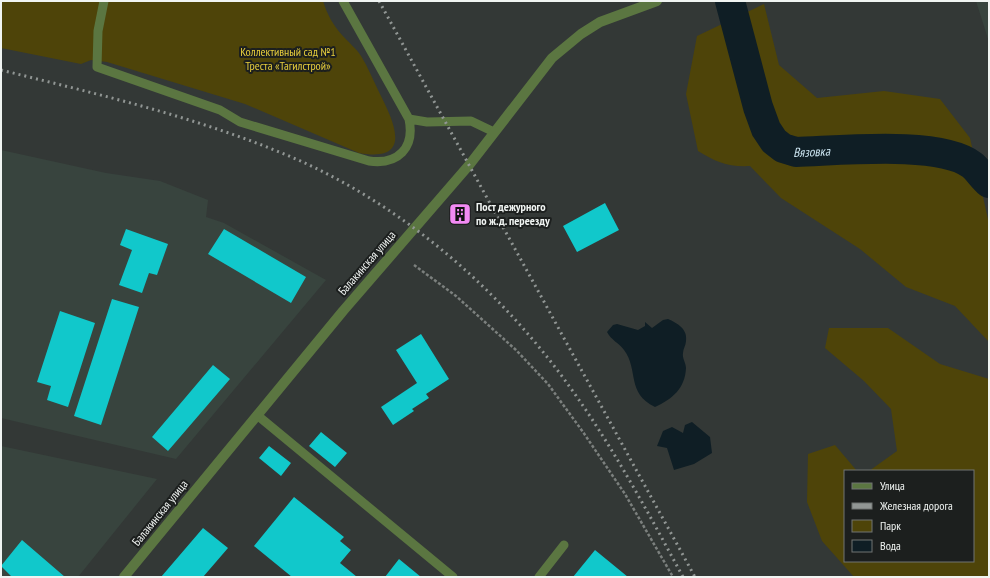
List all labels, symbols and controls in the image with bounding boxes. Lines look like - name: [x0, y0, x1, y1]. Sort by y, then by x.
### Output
- park label: Коллективный сад №1 Треста «Тагилстрой»: [240, 44, 336, 73]
- water label: Вязовка: [793, 142, 831, 161]
- place label: Пост дежурного по ж.д. переезду: [476, 199, 550, 228]
- building icon: Пост дежурного по ж.д. переезду: [447, 201, 473, 227]
- street label: Балакинская улица: [335, 227, 399, 298]
- legend: [844, 470, 974, 562]
- street label: Балакинская улица: [128, 477, 191, 549]
- text: Улица: [880, 478, 905, 493]
- text: Железная дорога: [879, 498, 953, 513]
- text: Парк: [880, 518, 901, 533]
- text: Вода: [880, 538, 901, 553]

